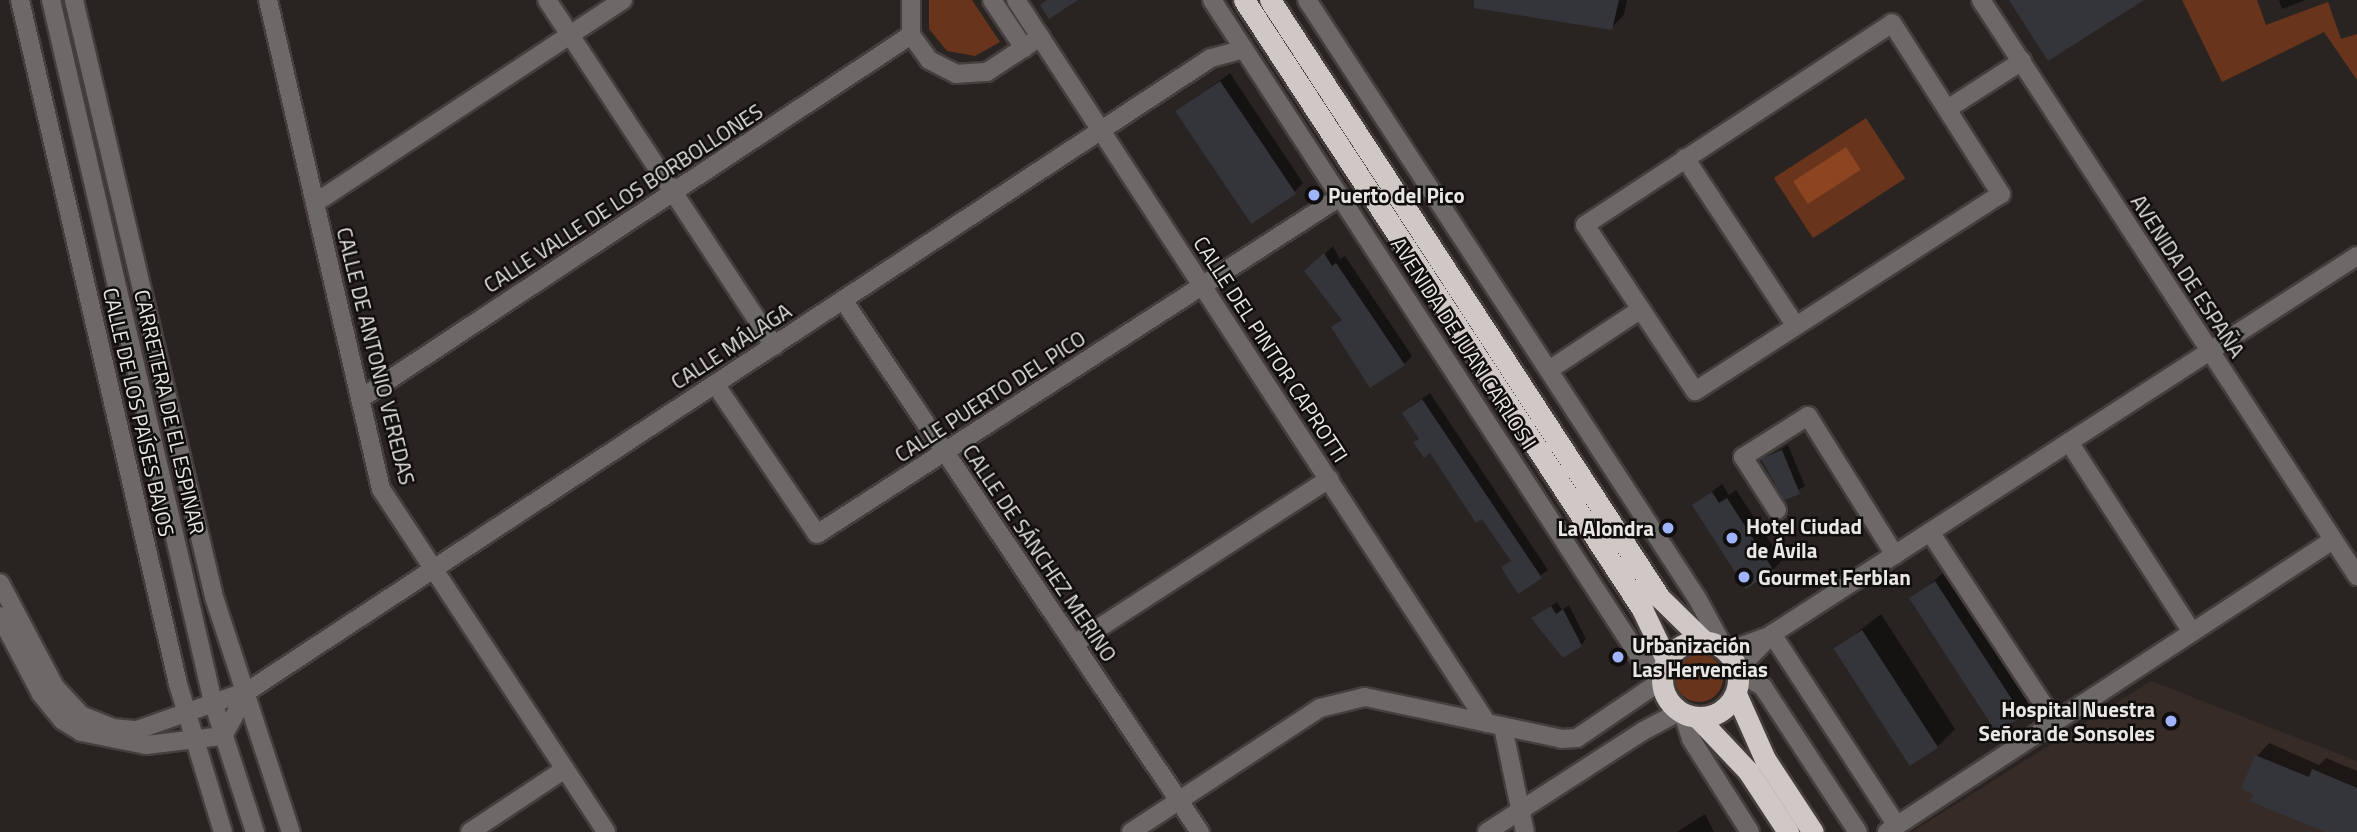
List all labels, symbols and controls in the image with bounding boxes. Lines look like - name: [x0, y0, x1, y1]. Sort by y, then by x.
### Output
- street label: CALLE VALLE DE LOS BORBOLLONES: [479, 98, 767, 298]
- place label: Puerto del Pico: [1328, 182, 1465, 208]
- marker: Puerto del Pico: [1306, 187, 1322, 203]
- street label: AVENIDA DE ESPAÑA: [2126, 190, 2250, 362]
- street label: CALLE DE ANTONIO VEREDAS: [332, 225, 420, 487]
- street label: CALLE DEL PINTOR CAPROTTI: [1189, 231, 1353, 467]
- street label: AVENIDA DE JUAN CARLOS I: [1386, 232, 1542, 454]
- street label: CALLE DE LOS PAÍSES BAJOS: [98, 285, 180, 539]
- street label: CARRETERA DE EL ESPINAR: [130, 287, 210, 537]
- street label: CALLE MÁLAGA: [666, 298, 796, 394]
- street label: CALLE PUERTO DEL PICO: [890, 325, 1090, 467]
- street label: CALLE DE SÁNCHEZ MERINO: [958, 440, 1122, 666]
- place label: Hotel Ciudad de Ávila: [1746, 513, 1862, 563]
- place label: La Alondra: [1558, 515, 1654, 541]
- marker: La Alondra: [1660, 520, 1676, 536]
- marker: Hotel Ciudad de Ávila: [1724, 530, 1740, 546]
- place label: Gourmet Ferblan: [1758, 564, 1911, 590]
- marker: Gourmet Ferblan: [1736, 569, 1752, 585]
- place label: Urbanización Las Hervencias: [1632, 632, 1768, 682]
- marker: Urbanización Las Hervencias: [1610, 649, 1626, 665]
- place label: Hospital Nuestra Señora de Sonsoles: [1978, 696, 2155, 746]
- marker: Hospital Nuestra Señora de Sonsoles: [2161, 711, 2181, 731]

